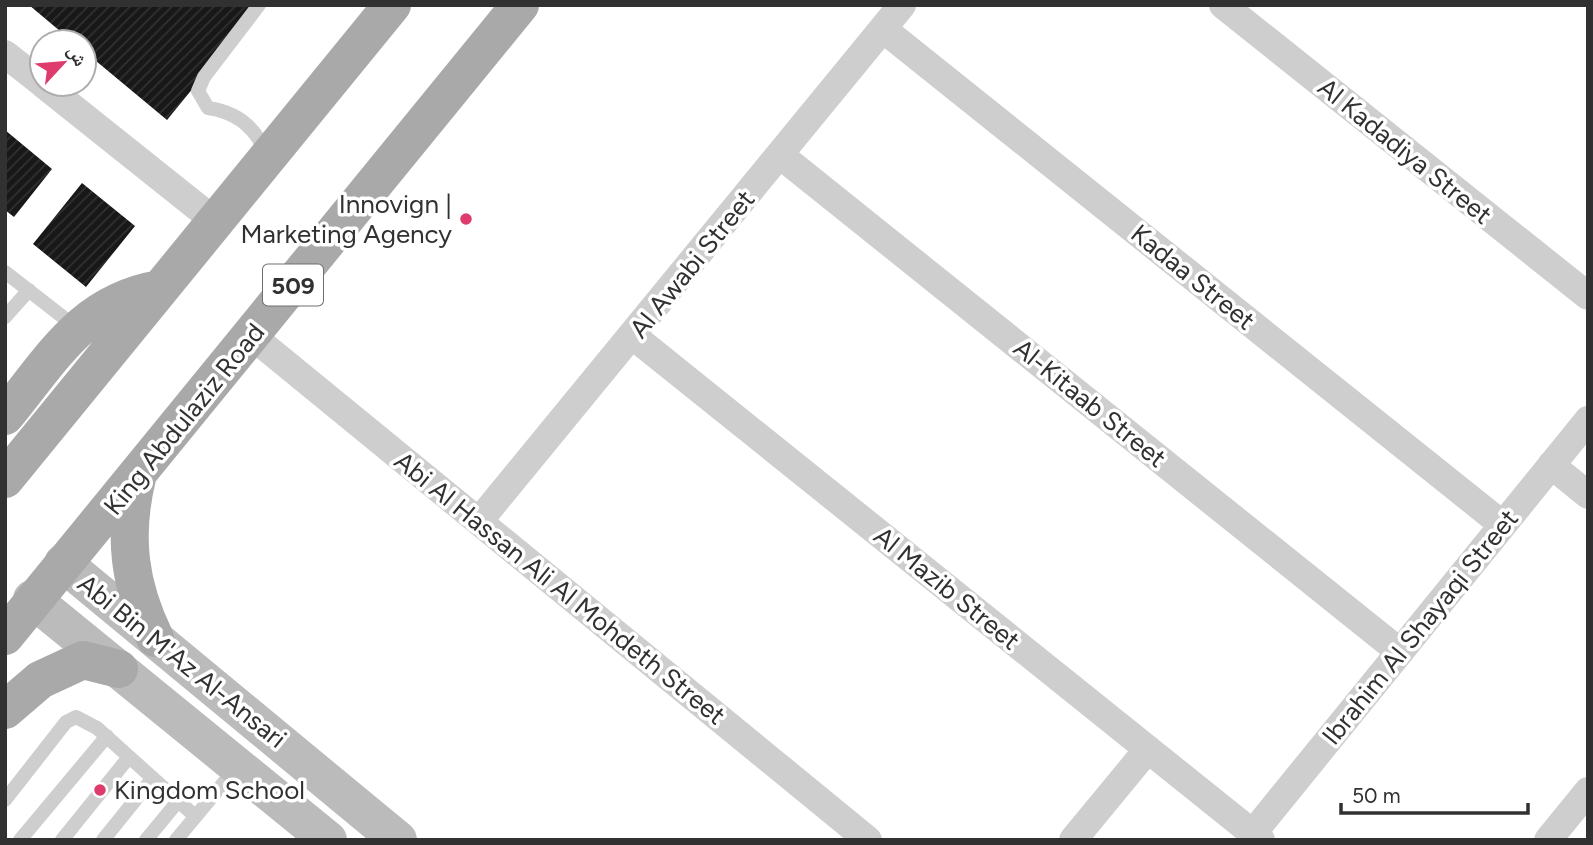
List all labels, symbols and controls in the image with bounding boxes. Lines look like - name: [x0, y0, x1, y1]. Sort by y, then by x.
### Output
- north arrow: [28, 28, 98, 98]
- text: ش: [63, 42, 93, 70]
- street label: Al Kadadiya Street: [1312, 71, 1498, 231]
- street label: Al Awabi Street: [623, 184, 761, 344]
- place label: Innovign | Marketing Agency: [241, 188, 452, 250]
- marker: Innovign | Marketing Agency: [458, 211, 474, 227]
- street label: Kadaa Street: [1125, 217, 1261, 337]
- road number: 509: [263, 264, 323, 306]
- street label: King Abdulaziz Road: [97, 317, 271, 521]
- street label: Al-Kitaab Street: [1007, 332, 1173, 474]
- street label: Abi Al Hassan Ali Al Mohdeth Street: [388, 445, 732, 732]
- street label: Ibrahim Al Shayaqi Street: [1315, 503, 1525, 751]
- street label: Al Mazib Street: [868, 519, 1026, 657]
- street label: Abi Bin M'Az Al-Ansari: [71, 567, 293, 755]
- scale bar: [1341, 772, 1528, 816]
- place label: Kingdom School: [114, 774, 305, 806]
- marker: Kingdom School: [92, 782, 108, 798]
- text: 50 m: [1352, 783, 1401, 808]

